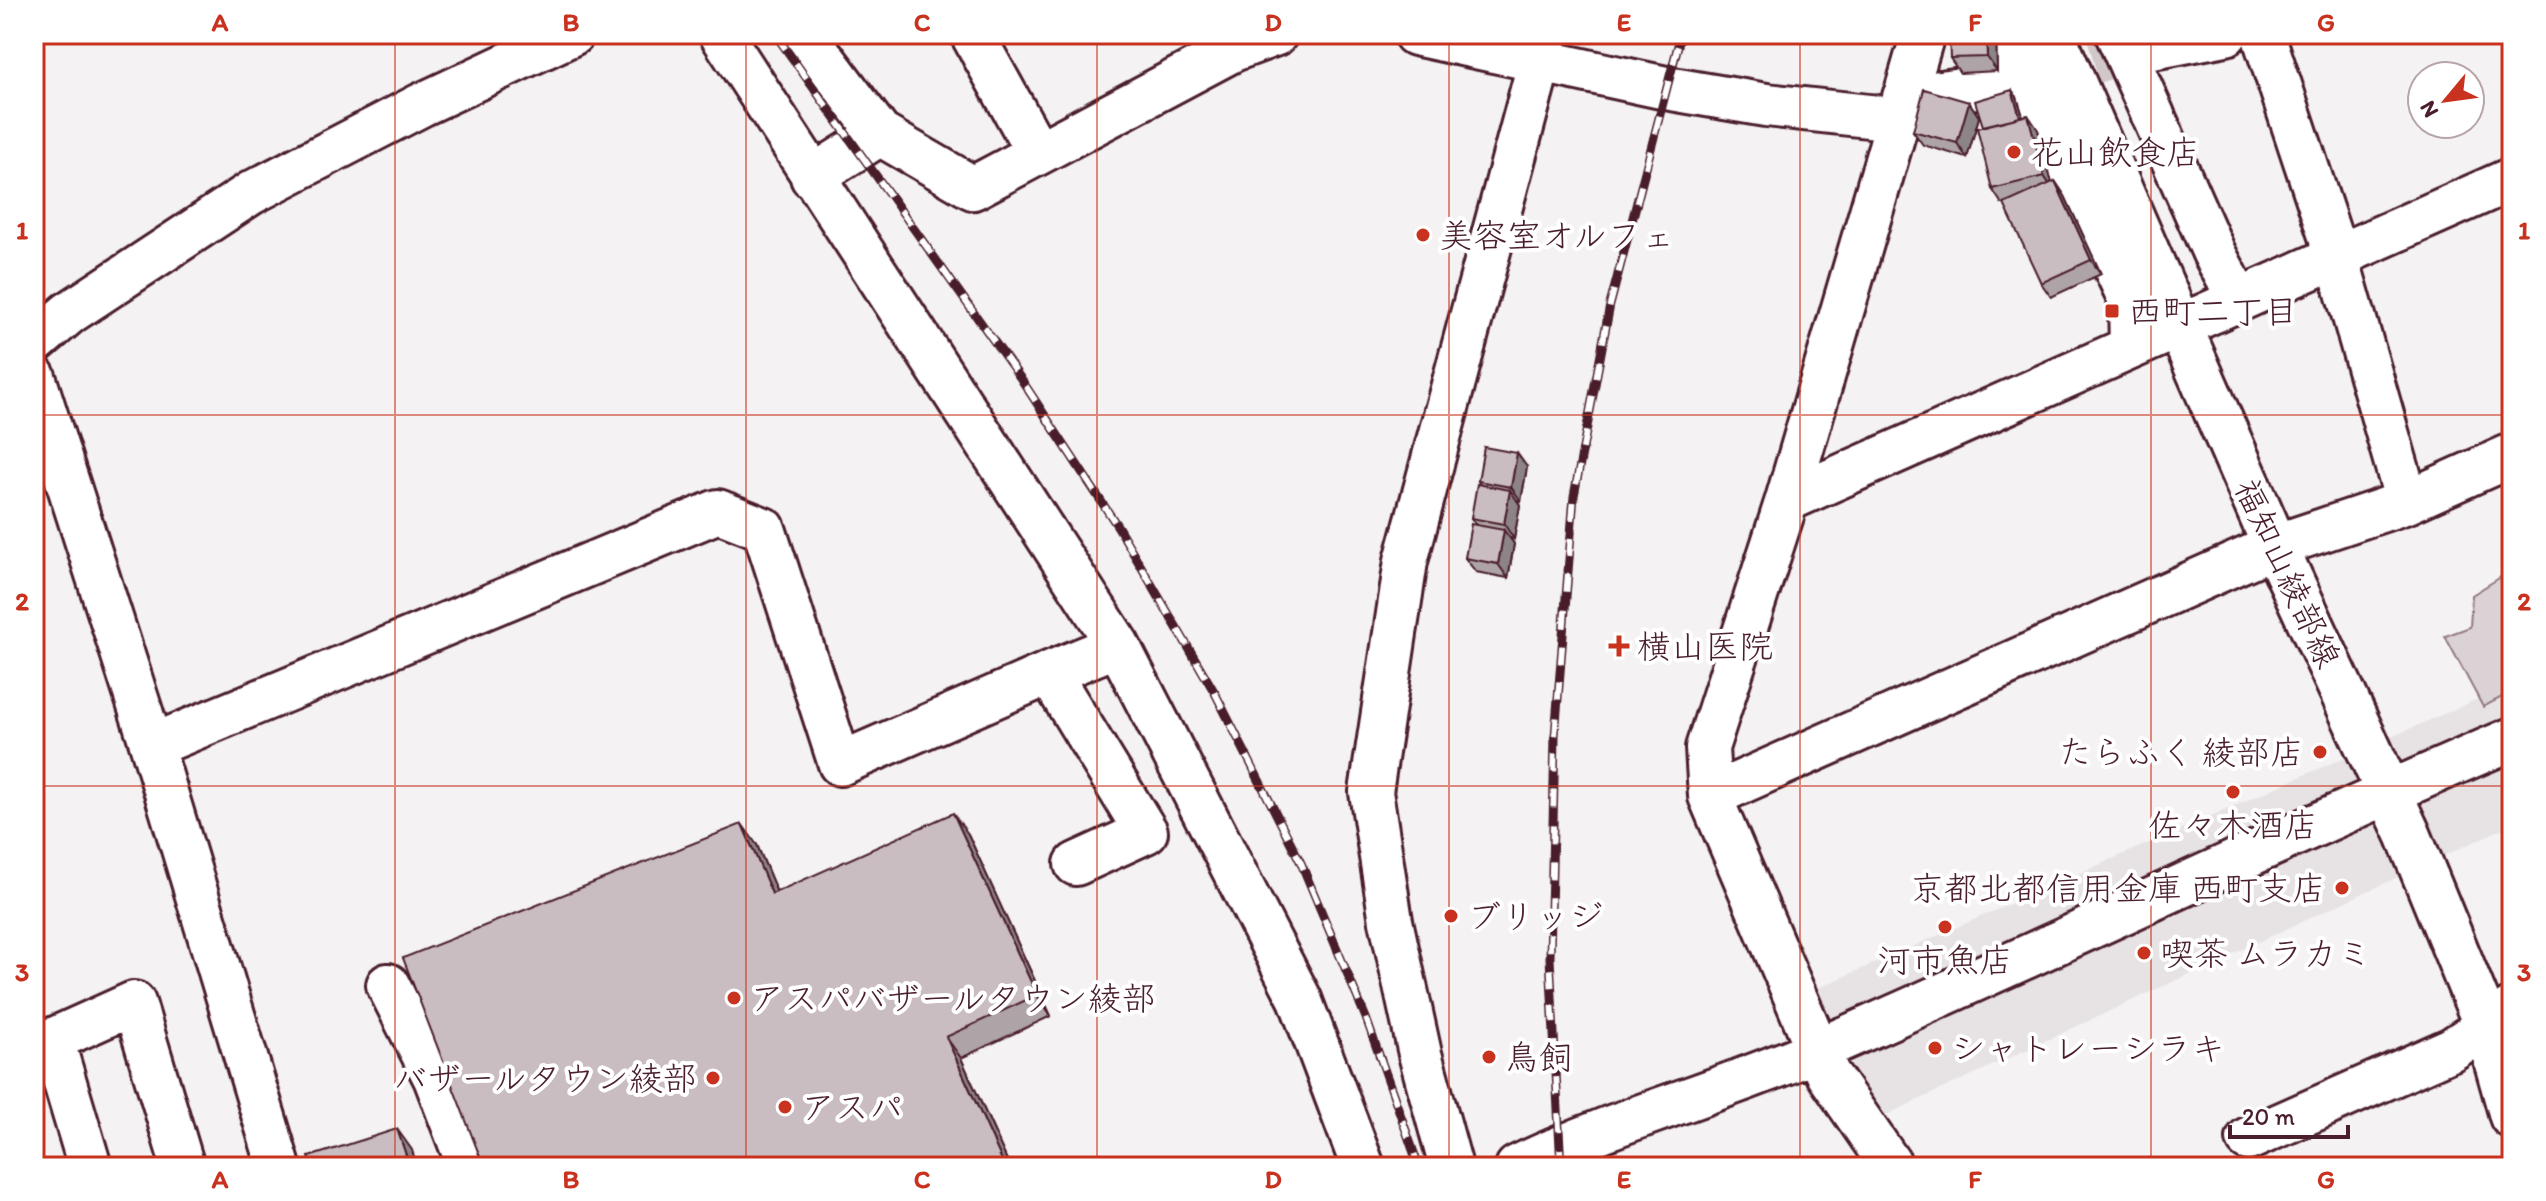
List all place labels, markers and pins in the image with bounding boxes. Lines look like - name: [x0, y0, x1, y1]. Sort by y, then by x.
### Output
- place label: 花山飲食店: [2030, 132, 2200, 173]
- marker: 花山飲食店: [2005, 143, 2023, 161]
- place label: 美容室オルフェ: [1439, 215, 1675, 256]
- marker: 美容室オルフェ: [1414, 226, 1432, 244]
- place label: 西町二丁目: [2128, 291, 2298, 332]
- marker: 西町二丁目: [2103, 302, 2121, 320]
- place label: 横山医院: [1637, 626, 1773, 667]
- marker: 横山医院: [1608, 635, 1630, 657]
- place label: たらふく 綾部店: [2058, 732, 2304, 773]
- marker: たらふく 綾部店: [2311, 743, 2329, 761]
- marker: 佐々木酒店: [2224, 783, 2242, 801]
- place label: 佐々木酒店: [2148, 805, 2318, 846]
- place label: 京都北都信用金庫 西町支店: [1910, 868, 2326, 909]
- marker: 京都北都信用金庫 西町支店: [2333, 879, 2351, 897]
- place label: ブリッジ: [1467, 896, 1603, 937]
- marker: ブリッジ: [1442, 907, 1460, 925]
- marker: 河市魚店: [1936, 918, 1954, 936]
- place label: 喫茶 ムラカミ: [2160, 933, 2371, 974]
- place label: 河市魚店: [1877, 940, 2013, 981]
- marker: 喫茶 ムラカミ: [2135, 944, 2153, 962]
- place label: アスパバザールタウン綾部: [750, 978, 1156, 1019]
- marker: アスパバザールタウン綾部: [725, 989, 743, 1007]
- place label: シャトレーシラキ: [1951, 1028, 2225, 1069]
- place label: 鳥飼: [1505, 1037, 1573, 1078]
- marker: シャトレーシラキ: [1926, 1039, 1944, 1057]
- marker: 鳥飼: [1480, 1048, 1498, 1066]
- place label: バザールタウン綾部: [393, 1058, 697, 1099]
- marker: バザールタウン綾部: [704, 1069, 722, 1087]
- place label: アスパ: [801, 1087, 903, 1128]
- marker: アスパ: [776, 1098, 794, 1116]

